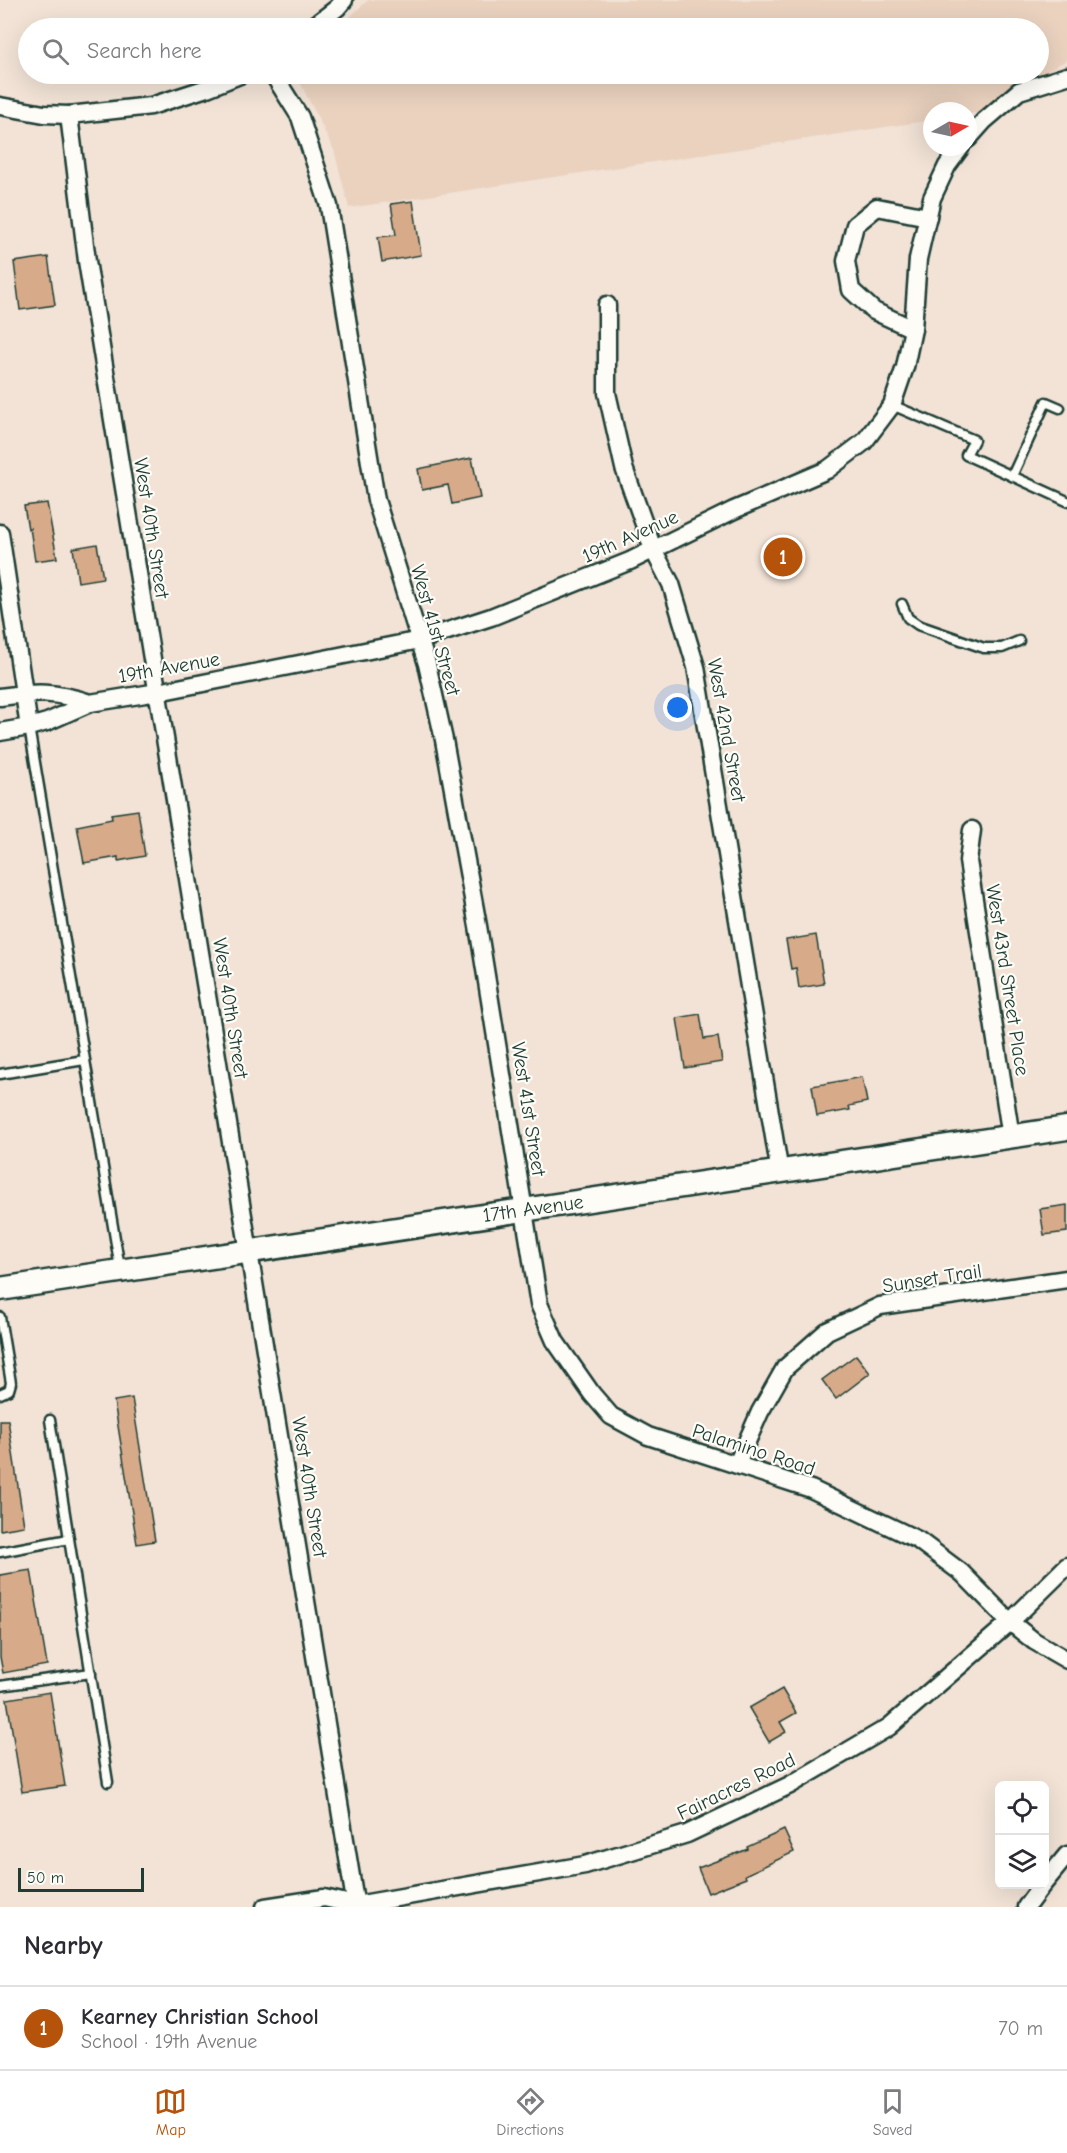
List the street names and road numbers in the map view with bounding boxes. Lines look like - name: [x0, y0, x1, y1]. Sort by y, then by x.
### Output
- street label: West 40th Street: [129, 456, 174, 601]
- street label: 19th Avenue: [579, 505, 682, 568]
- street label: West 41st Street: [406, 562, 466, 699]
- street label: 19th Avenue: [117, 647, 222, 688]
- street label: West 42nd Street: [703, 657, 751, 805]
- street label: West 43rd Street Place: [981, 883, 1034, 1077]
- street label: West 40th Street: [208, 936, 253, 1081]
- street label: West 41st Street: [507, 1041, 551, 1179]
- street label: 17th Avenue: [481, 1190, 585, 1227]
- street label: Sunset Trail: [881, 1259, 983, 1298]
- street label: West 40th Street: [287, 1415, 332, 1560]
- street label: Palamino Road: [689, 1419, 818, 1480]
- street label: Fairacres Road: [673, 1748, 799, 1825]

